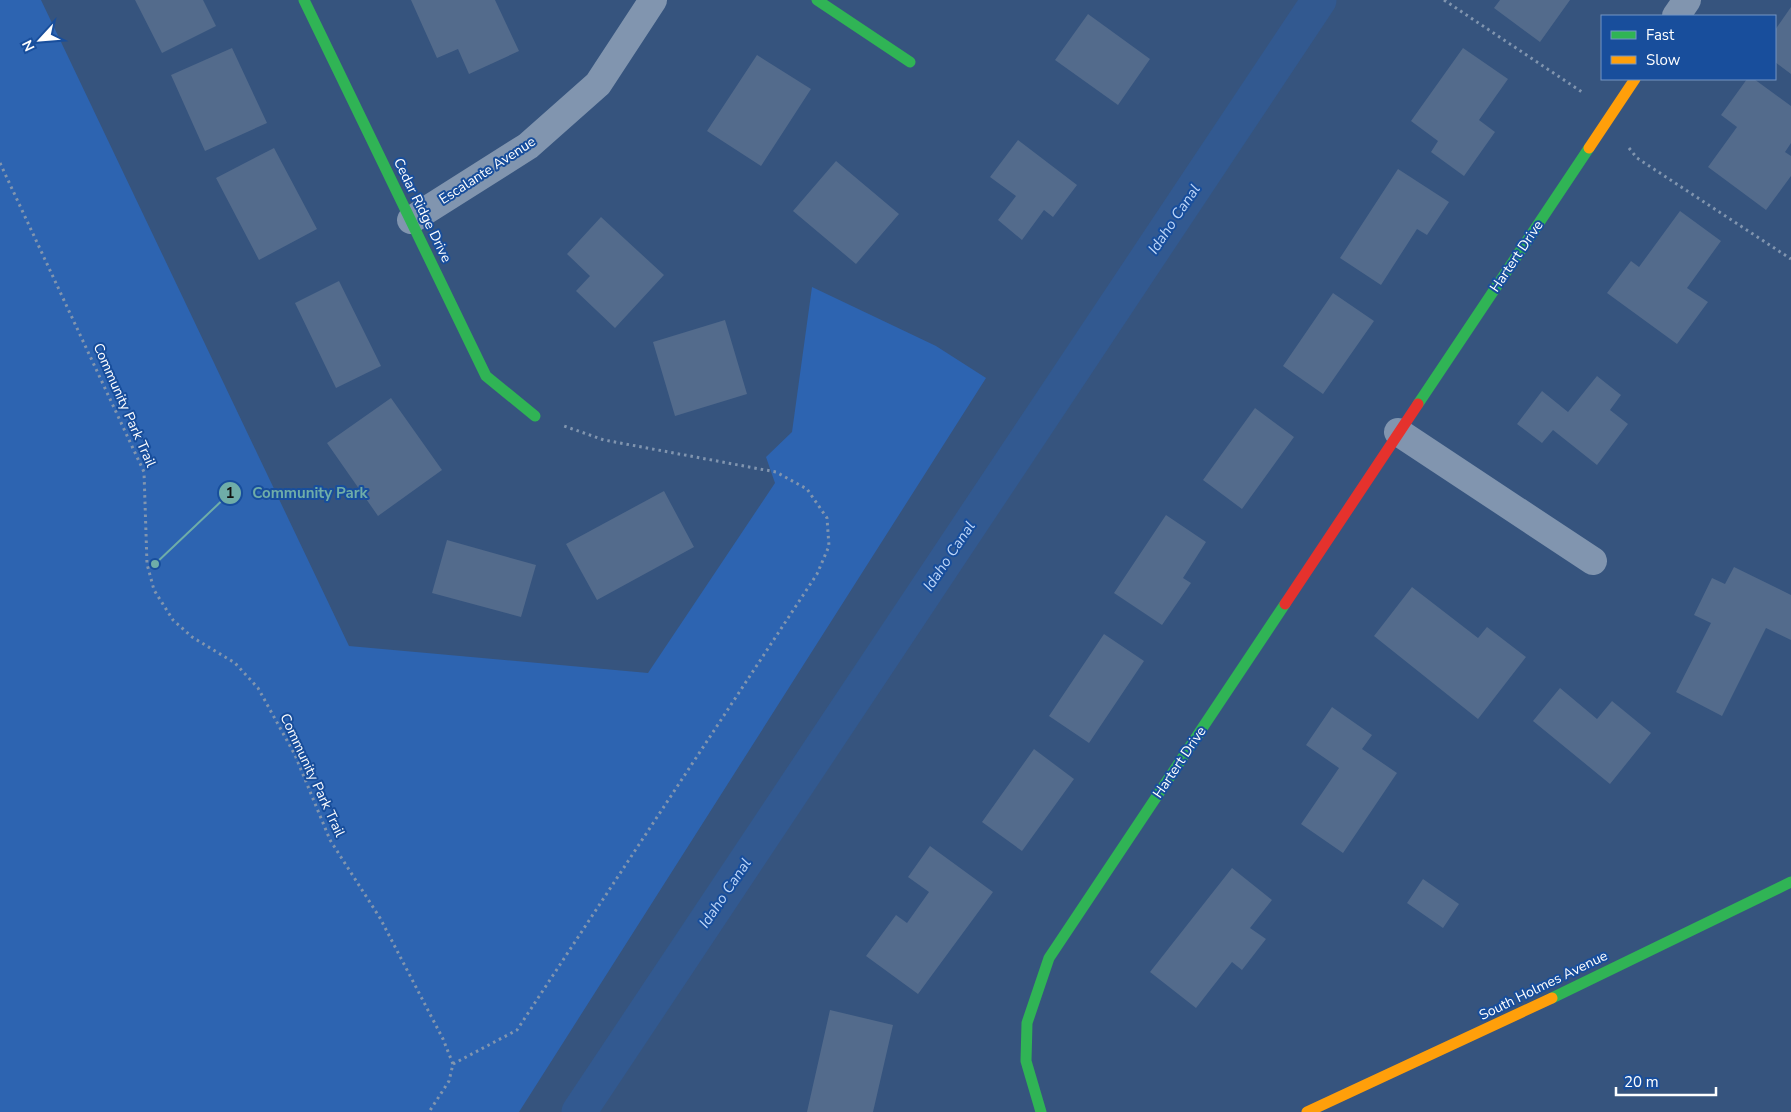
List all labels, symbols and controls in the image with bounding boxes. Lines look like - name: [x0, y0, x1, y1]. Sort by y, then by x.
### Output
- north arrow: [15, 15, 65, 65]
- legend: [1601, 15, 1776, 80]
- text: Fast: [1646, 25, 1675, 45]
- text: N: [18, 37, 40, 54]
- text: Slow: [1646, 50, 1681, 70]
- street label: Escalante Avenue: [435, 132, 539, 209]
- street label: Cedar Ridge Drive: [389, 155, 456, 266]
- water label: Idaho Canal: [1143, 180, 1205, 258]
- street label: Hartert Drive: [1485, 217, 1547, 296]
- street label: Community Park Trail: [89, 340, 161, 471]
- callout: Community Park: [218, 478, 378, 508]
- text: 1: [225, 483, 235, 503]
- text: Community Park: [252, 483, 369, 503]
- water label: Idaho Canal: [918, 517, 980, 595]
- street label: Community Park Trail: [276, 710, 350, 841]
- street label: Hartert Drive: [1148, 723, 1210, 802]
- water label: Idaho Canal: [694, 854, 756, 932]
- street label: South Holmes Avenue: [1476, 946, 1611, 1025]
- scale bar: [1616, 1064, 1716, 1096]
- text: 20 m: [1624, 1072, 1659, 1092]

